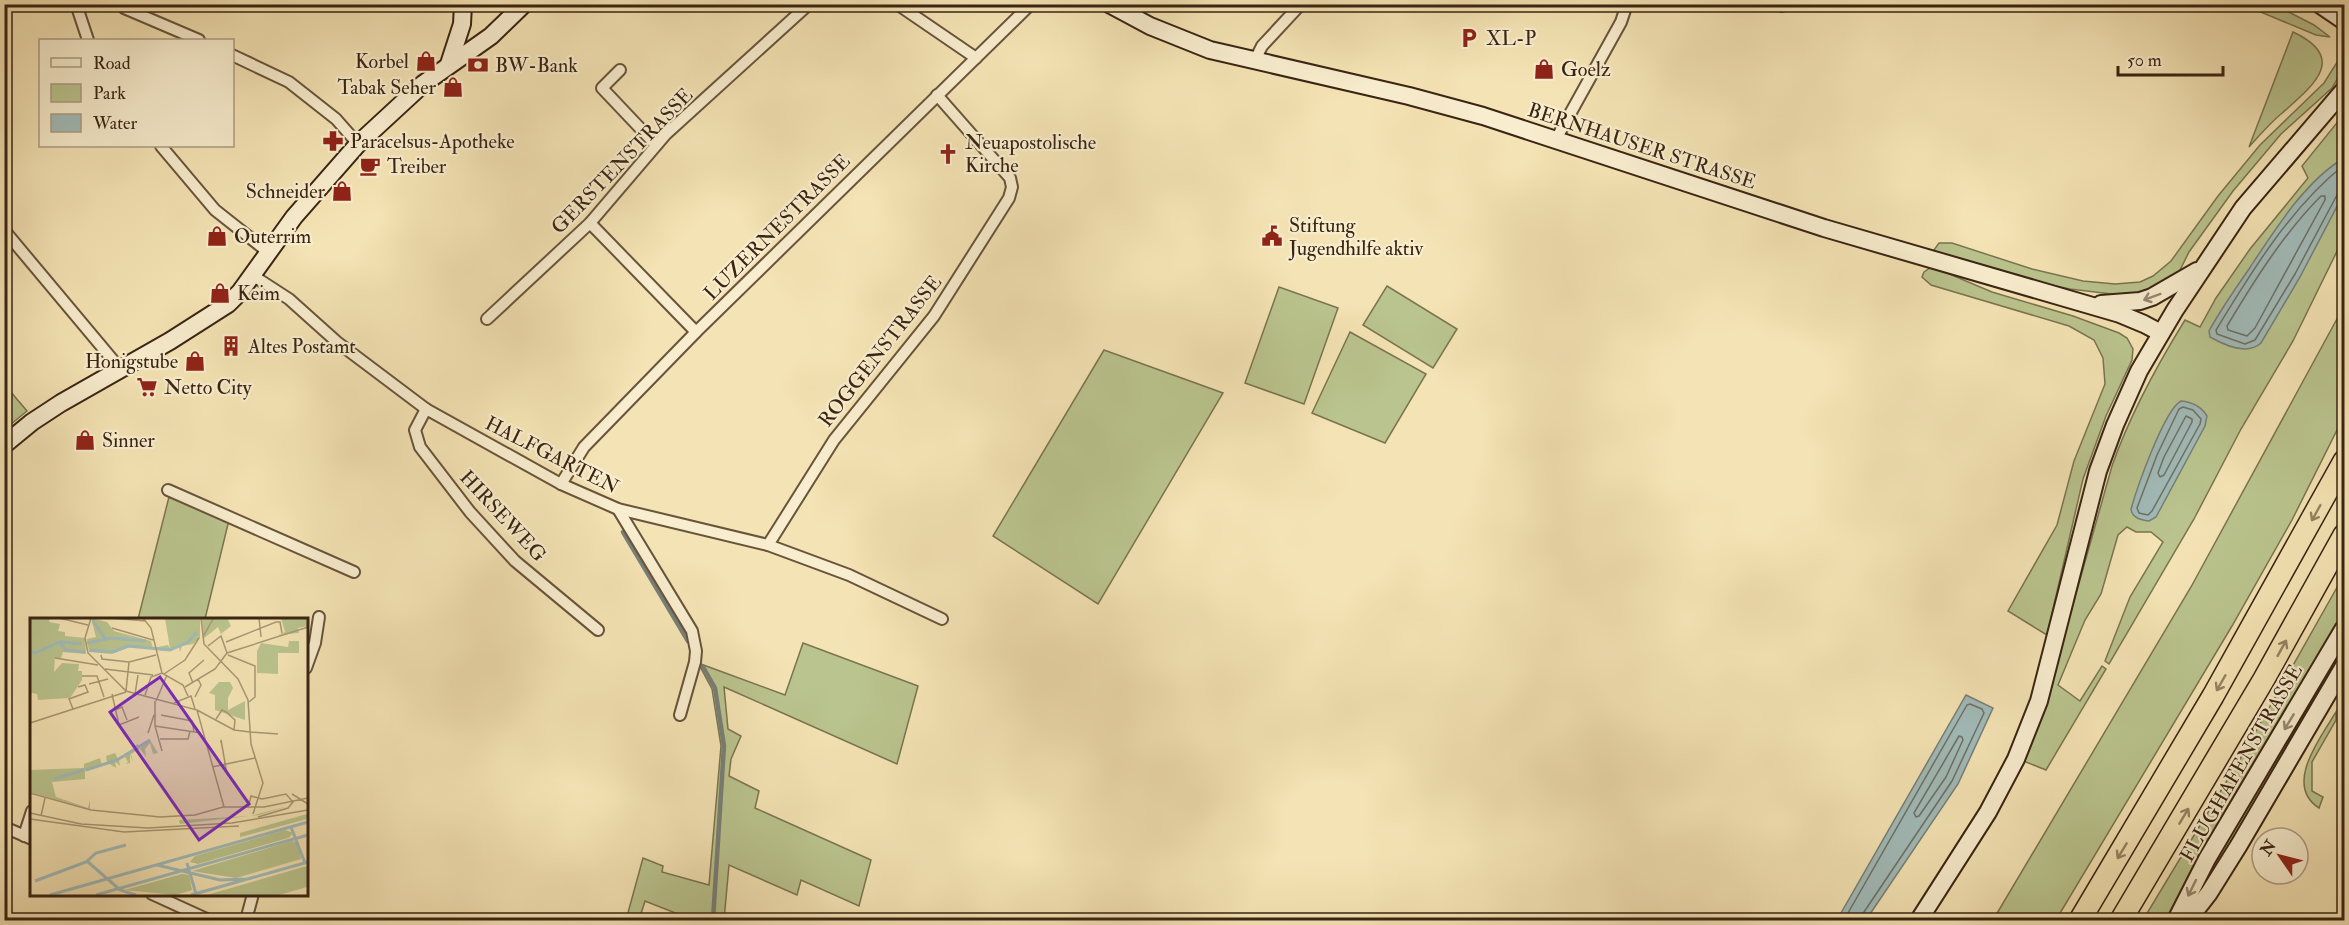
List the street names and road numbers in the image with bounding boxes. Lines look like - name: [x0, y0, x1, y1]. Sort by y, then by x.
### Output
- street label: GERSTENSTRASSE: [546, 83, 698, 239]
- street label: BERNHAUSER STRASSE: [1525, 97, 1759, 195]
- street label: LUZERNESTRASSE: [699, 149, 855, 305]
- street label: ROGGENSTRASSE: [813, 270, 947, 432]
- street label: HALFGARTEN: [481, 411, 623, 499]
- street label: HIRSEWEG: [454, 465, 552, 567]
- street label: FLUGHAFENSTRASSE: [2175, 660, 2307, 866]

